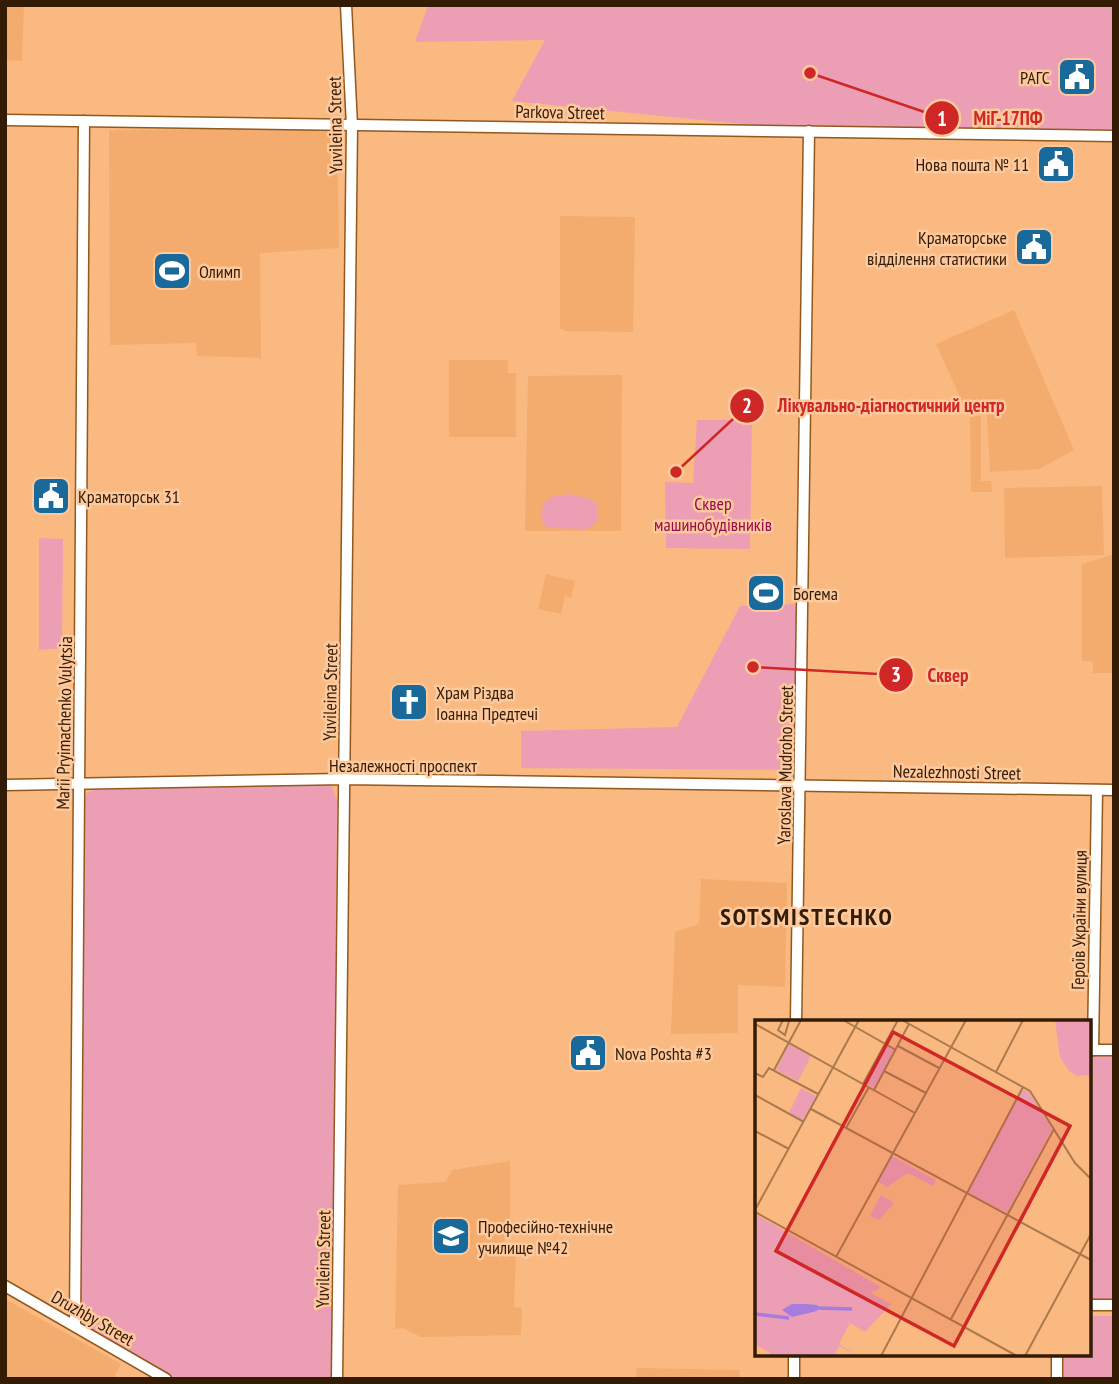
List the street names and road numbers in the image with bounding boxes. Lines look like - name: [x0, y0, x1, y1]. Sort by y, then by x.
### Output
- street label: Yuvileina Street: [323, 76, 347, 174]
- street label: Parkova Street: [515, 100, 605, 124]
- street label: Marii Pryimachenko Vulytsia: [51, 636, 77, 810]
- street label: Yuvileina Street: [318, 643, 342, 741]
- street label: Yaroslava Mudroho Street: [772, 685, 798, 845]
- street label: Незалежності проспект: [329, 754, 477, 777]
- street label: Nezalezhnosti Street: [893, 759, 1021, 785]
- street label: Героїв України вулиця: [1066, 850, 1092, 990]
- street label: Yuvileina Street: [311, 1210, 335, 1308]
- street label: Druzhby Street: [48, 1285, 138, 1351]

